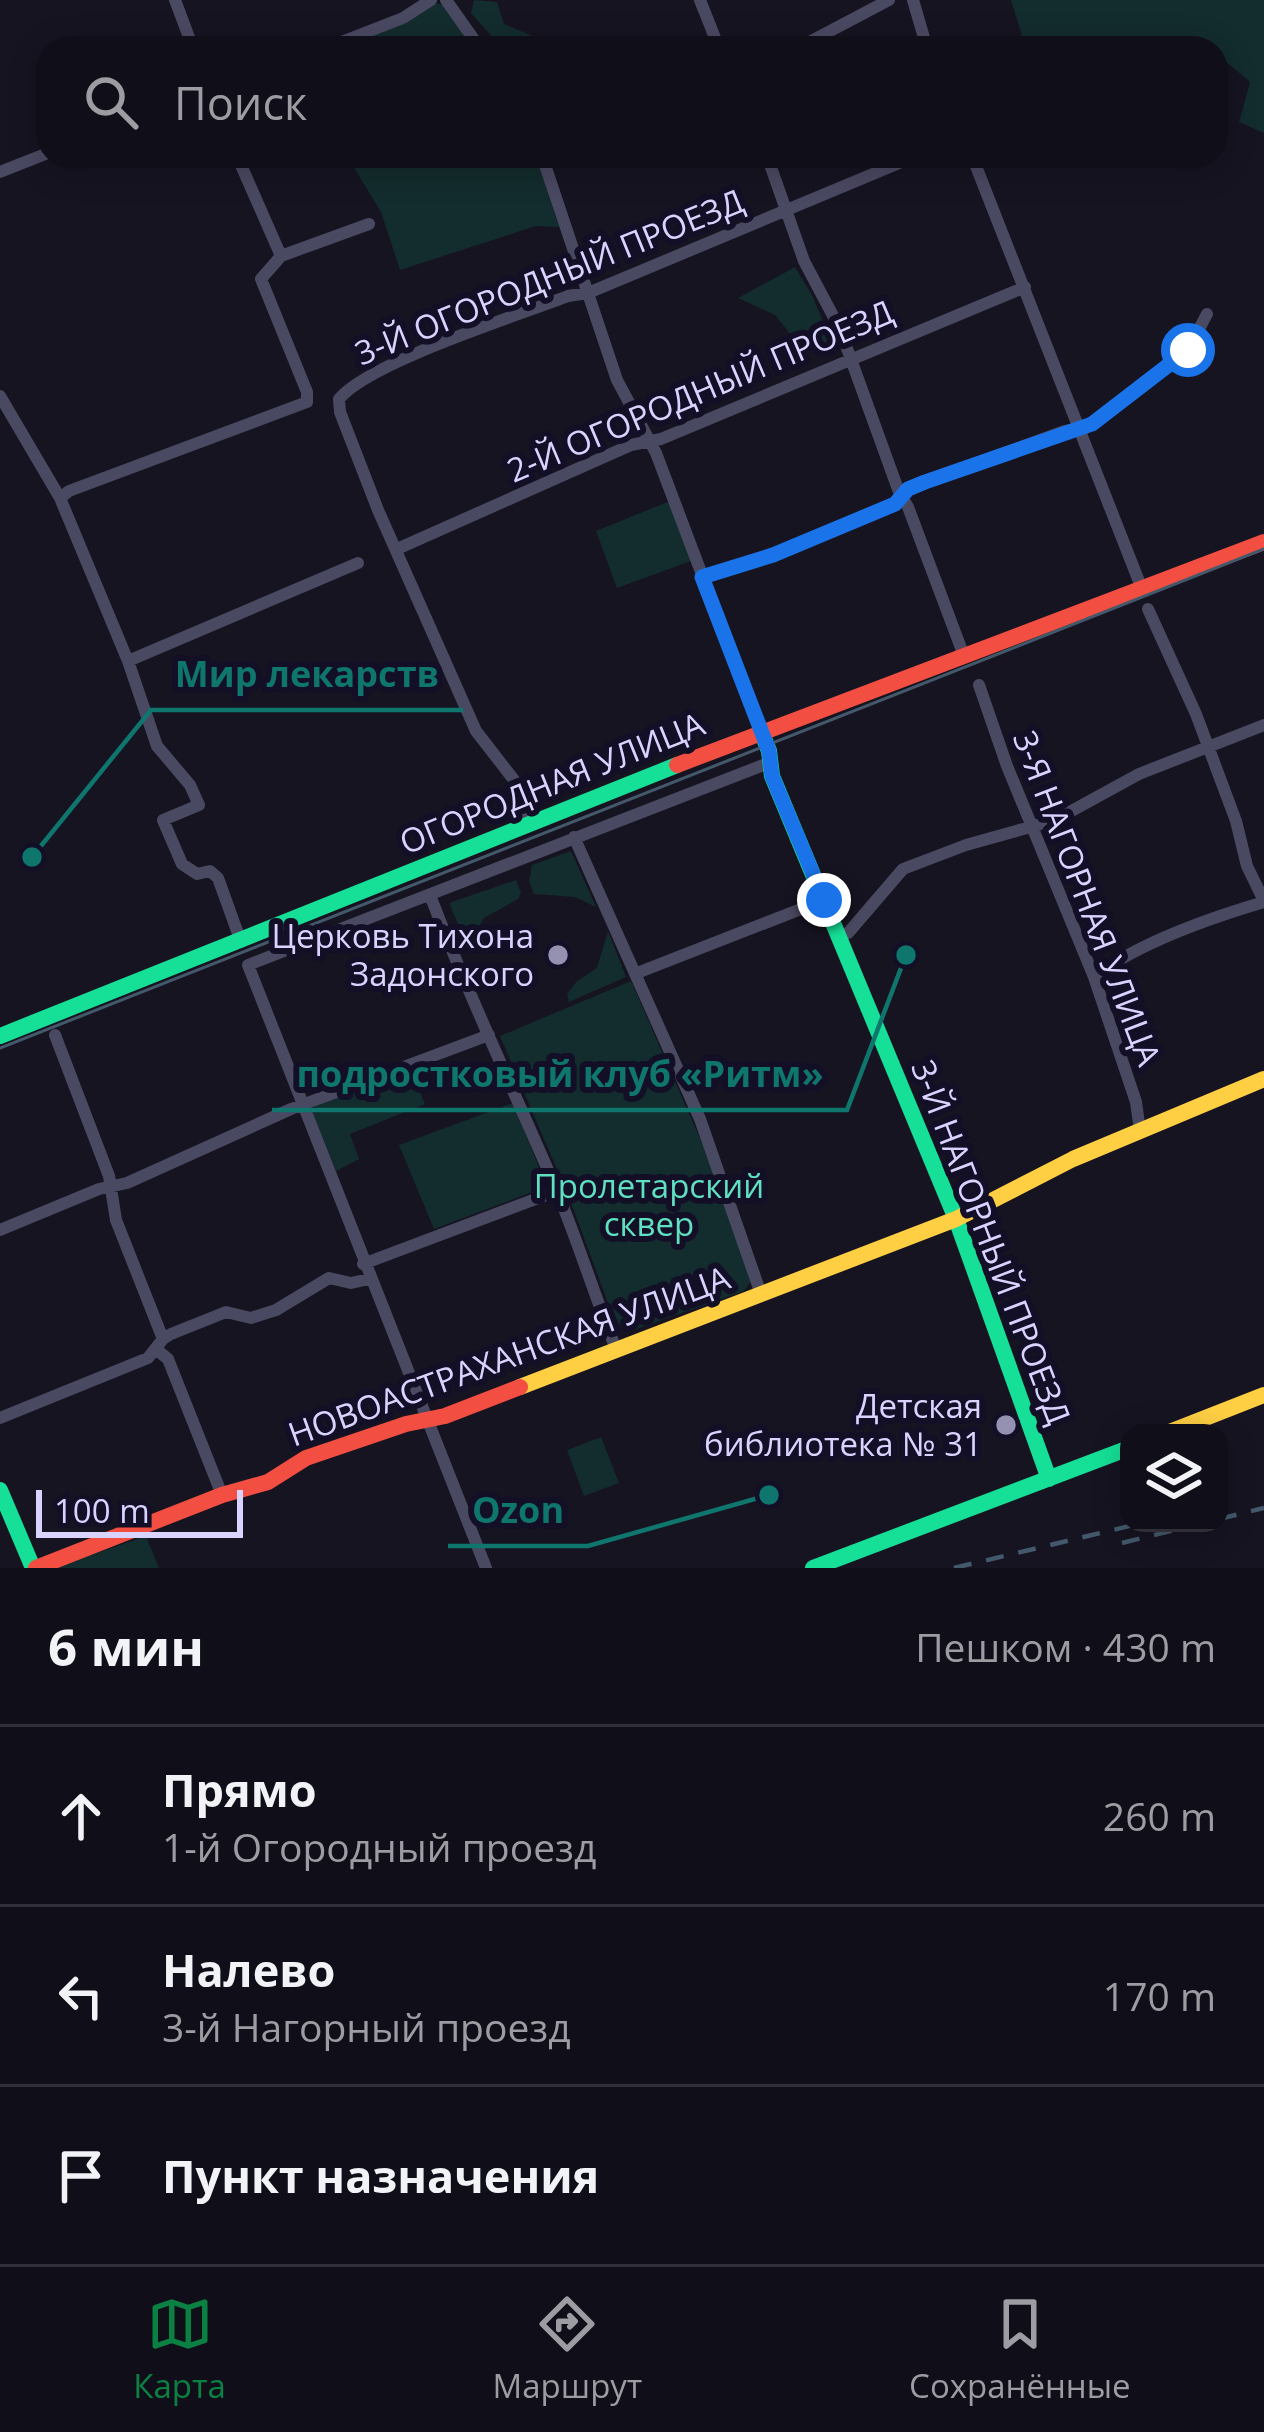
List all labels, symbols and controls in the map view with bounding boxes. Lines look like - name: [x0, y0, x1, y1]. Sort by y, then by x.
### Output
- search box: [36, 36, 1228, 168]
- icon: search: [78, 69, 144, 135]
- text: Поиск: [174, 72, 307, 133]
- street label: 3-Й ОГОРОДНЫЙ ПРОЕЗД: [348, 178, 750, 375]
- street label: 2-Й ОГОРОДНЫЙ ПРОЕЗД: [500, 289, 900, 492]
- route start: [1161, 323, 1215, 377]
- callout: Мир лекарств: [151, 638, 463, 710]
- text: Мир лекарств: [175, 649, 439, 698]
- street label: ОГОРОДНАЯ УЛИЦА: [393, 701, 711, 864]
- street label: 3-Я НАГОРНАЯ УЛИЦА: [1003, 724, 1172, 1072]
- route end: [797, 873, 851, 927]
- place label: Церковь Тихона Задонского: [272, 913, 534, 996]
- marker: Церковь Тихона Задонского: [545, 942, 571, 968]
- callout: подростковый клуб «Ритм»: [272, 1038, 847, 1110]
- text: подростковый клуб «Ритм»: [296, 1049, 824, 1098]
- street label: 3-Й НАГОРНЫЙ ПРОЕЗД: [901, 1053, 1082, 1430]
- park label: Пролетарский сквер: [534, 1163, 764, 1246]
- street label: НОВОАСТРАХАНСКАЯ УЛИЦА: [282, 1255, 736, 1457]
- place label: Детская библиотека № 31: [704, 1383, 982, 1466]
- marker: Детская библиотека № 31: [993, 1412, 1019, 1438]
- map controls: [1120, 1424, 1228, 1532]
- button: layers: [1120, 1424, 1228, 1532]
- callout: Ozon: [448, 1474, 588, 1546]
- scale bar: [36, 1484, 243, 1537]
- text: Ozon: [472, 1485, 564, 1534]
- text: 100 m: [54, 1488, 150, 1533]
- text: 6 мин: [48, 1611, 204, 1681]
- text: Пешком · 430 m: [915, 1620, 1216, 1673]
- text: Прямо: [162, 1759, 317, 1820]
- icon: ahead: [48, 1783, 114, 1849]
- text: 260 m: [1103, 1789, 1216, 1842]
- text: 1-й Огородный проезд: [162, 1820, 596, 1873]
- text: Налево: [162, 1939, 335, 2000]
- icon: left: [48, 1963, 114, 2029]
- text: 170 m: [1103, 1969, 1216, 2022]
- text: 3-й Нагорный проезд: [162, 2000, 571, 2053]
- icon: arrive: [48, 2143, 114, 2209]
- text: Пункт назначения: [162, 2145, 599, 2206]
- tab: Карта: [133, 2291, 226, 2408]
- tab: Маршрут: [493, 2291, 642, 2408]
- tab: Сохранённые: [909, 2291, 1131, 2408]

